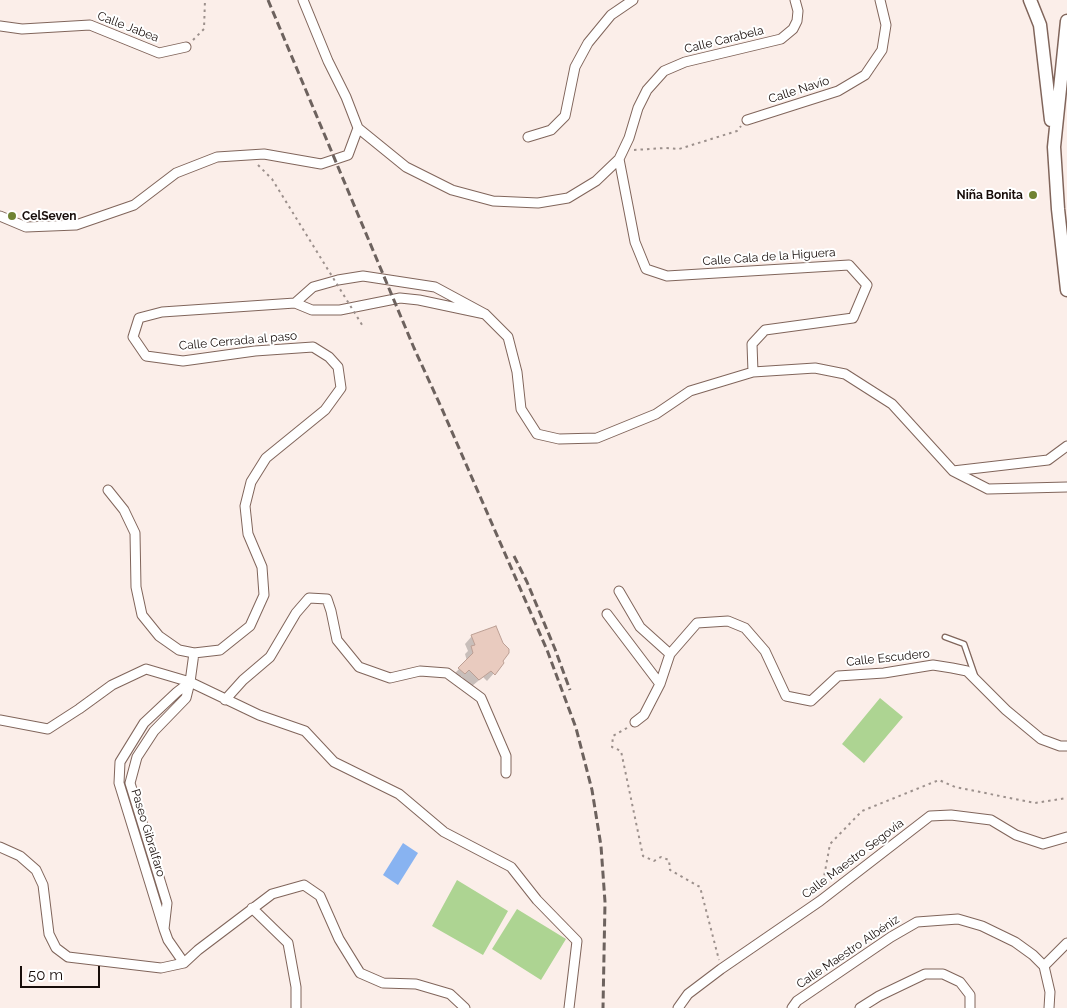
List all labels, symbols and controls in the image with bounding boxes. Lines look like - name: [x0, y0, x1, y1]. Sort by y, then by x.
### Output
- street label: Calle Jabea: [95, 9, 161, 45]
- street label: Calle Carabela: [683, 23, 765, 57]
- street label: Calle Navío: [767, 73, 831, 107]
- place label: Niña Bonita: [957, 188, 1023, 202]
- marker: Niña Bonita: [1027, 189, 1039, 201]
- place label: CelSeven: [22, 209, 76, 223]
- marker: CelSeven: [6, 210, 18, 222]
- street label: Calle Cala de la Higuera: [702, 245, 836, 269]
- street label: Calle Cerrada al paso: [178, 329, 298, 353]
- street label: Calle Escudero: [846, 646, 930, 670]
- street label: Paseo Gibralfaro: [128, 787, 168, 879]
- street label: Calle Maestro Segovia: [799, 816, 907, 902]
- street label: Calle Maestro Albéniz: [794, 912, 902, 992]
- scale bar: [22, 956, 102, 988]
- text: 50 m: [28, 966, 63, 984]

